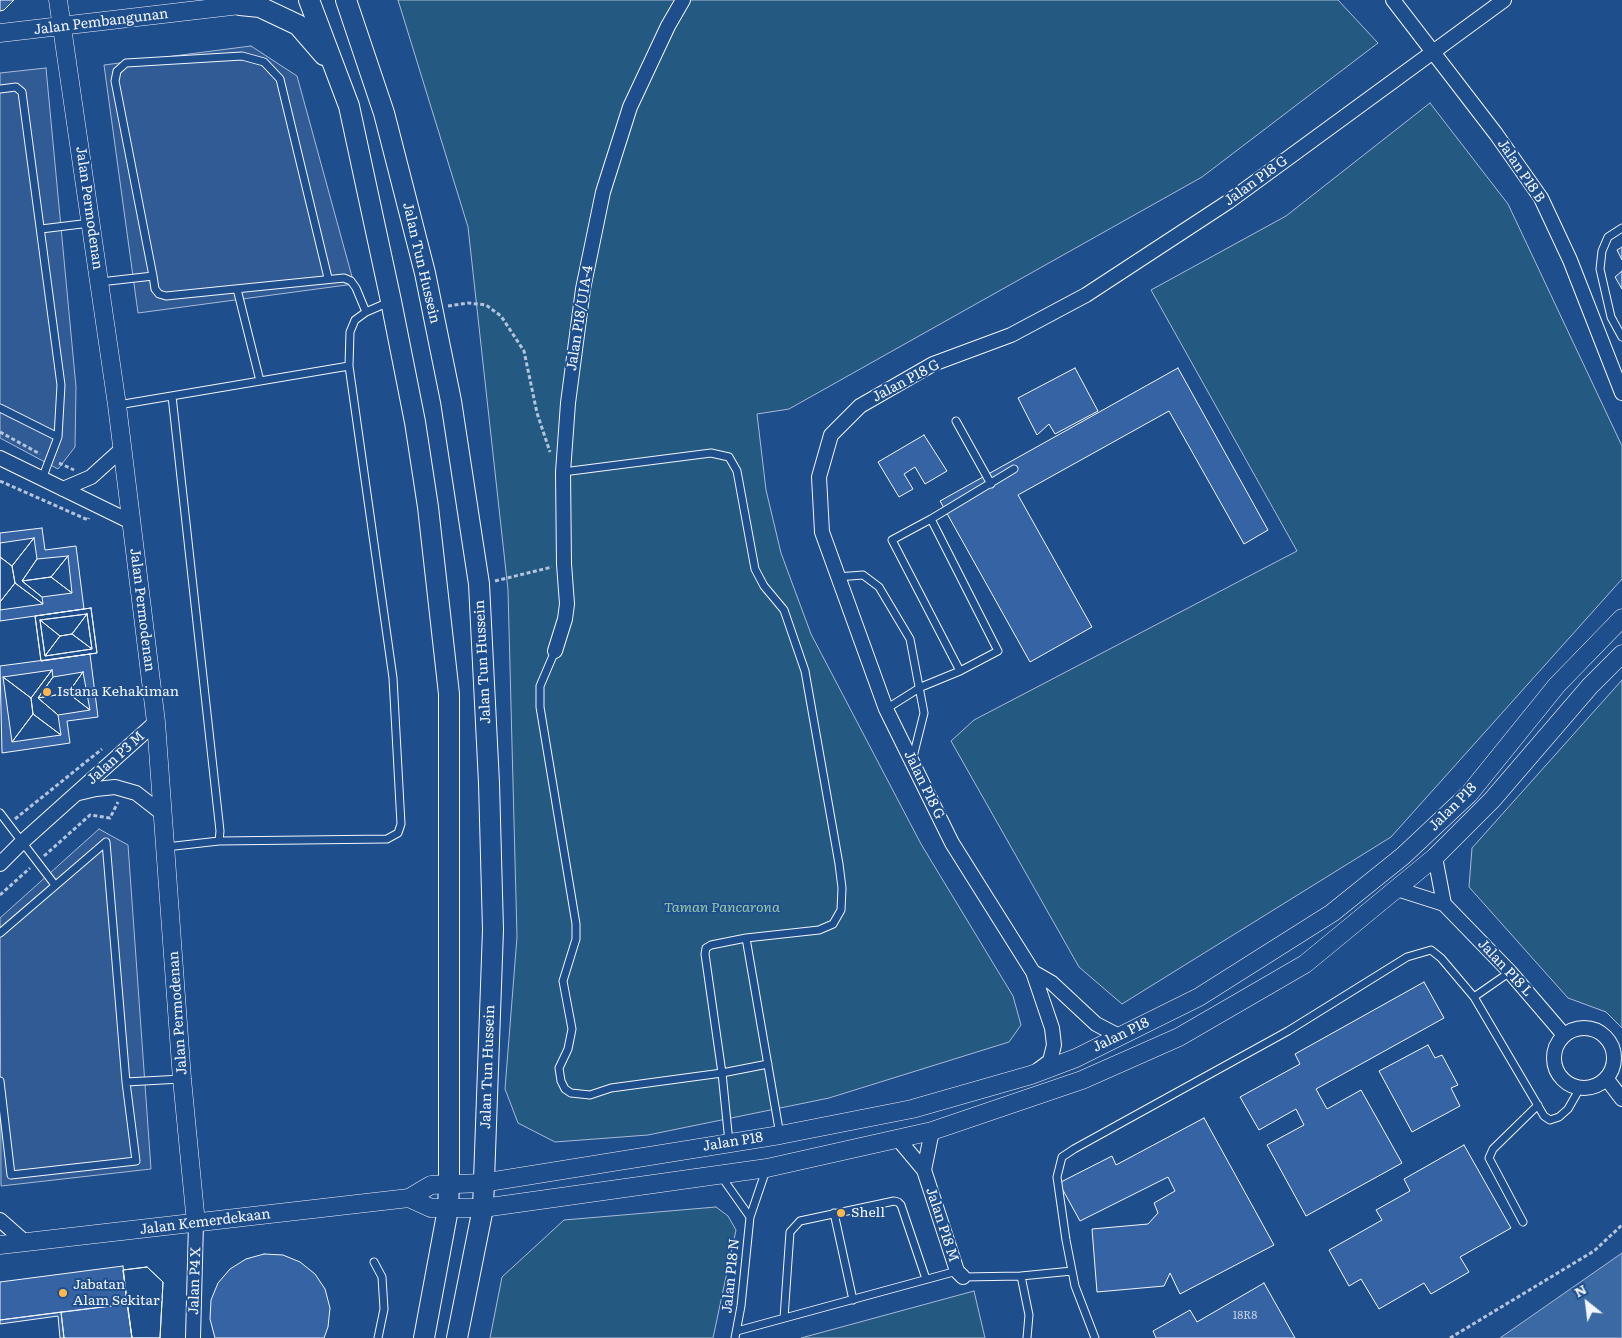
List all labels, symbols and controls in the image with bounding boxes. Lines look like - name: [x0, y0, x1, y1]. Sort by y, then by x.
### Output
- street label: Jalan Pembangunan: [33, 5, 169, 39]
- street label: Jalan P18 B: [1494, 136, 1548, 206]
- street label: Jalan Permodenan: [72, 145, 106, 271]
- street label: Jalan P18 G: [1221, 152, 1291, 210]
- street label: Jalan Tun Hussein: [399, 201, 443, 325]
- street label: Jalan P18/UIA-4: [563, 264, 597, 372]
- street label: Jalan P18 G: [869, 356, 943, 406]
- street label: Jalan Permodenan: [126, 547, 158, 673]
- street label: Jalan Tun Hussein: [471, 600, 495, 724]
- place label: Istana Kehakiman: [57, 684, 179, 700]
- marker: Istana Kehakiman: [41, 686, 53, 698]
- street label: Jalan P3 M: [84, 728, 148, 788]
- street label: Jalan P18 G: [900, 748, 948, 822]
- street label: Jalan P18: [1426, 780, 1480, 834]
- park label: Taman Pancarona: [664, 900, 780, 916]
- street label: Jalan P18 L: [1474, 936, 1536, 1000]
- street label: Jalan Permodenan: [165, 950, 191, 1076]
- street label: Jalan Tun Hussein: [477, 1005, 499, 1129]
- street label: Jalan P18: [1090, 1014, 1152, 1056]
- street label: Jalan P18: [702, 1129, 764, 1155]
- street label: Jalan P18 M: [922, 1185, 962, 1265]
- place label: Shell: [851, 1205, 885, 1221]
- street label: Jalan Kemerdekaan: [139, 1206, 271, 1238]
- marker: Shell: [835, 1207, 847, 1219]
- street label: Jalan P18 N: [719, 1238, 743, 1314]
- street label: Jalan P4 X: [185, 1247, 205, 1315]
- place label: Jabatan Alam Sekitar: [73, 1277, 160, 1310]
- north arrow: [1562, 1278, 1612, 1328]
- text: N: [1570, 1278, 1590, 1301]
- marker: Jabatan Alam Sekitar: [57, 1287, 69, 1299]
- house number: 18R8: [1233, 1309, 1257, 1323]

